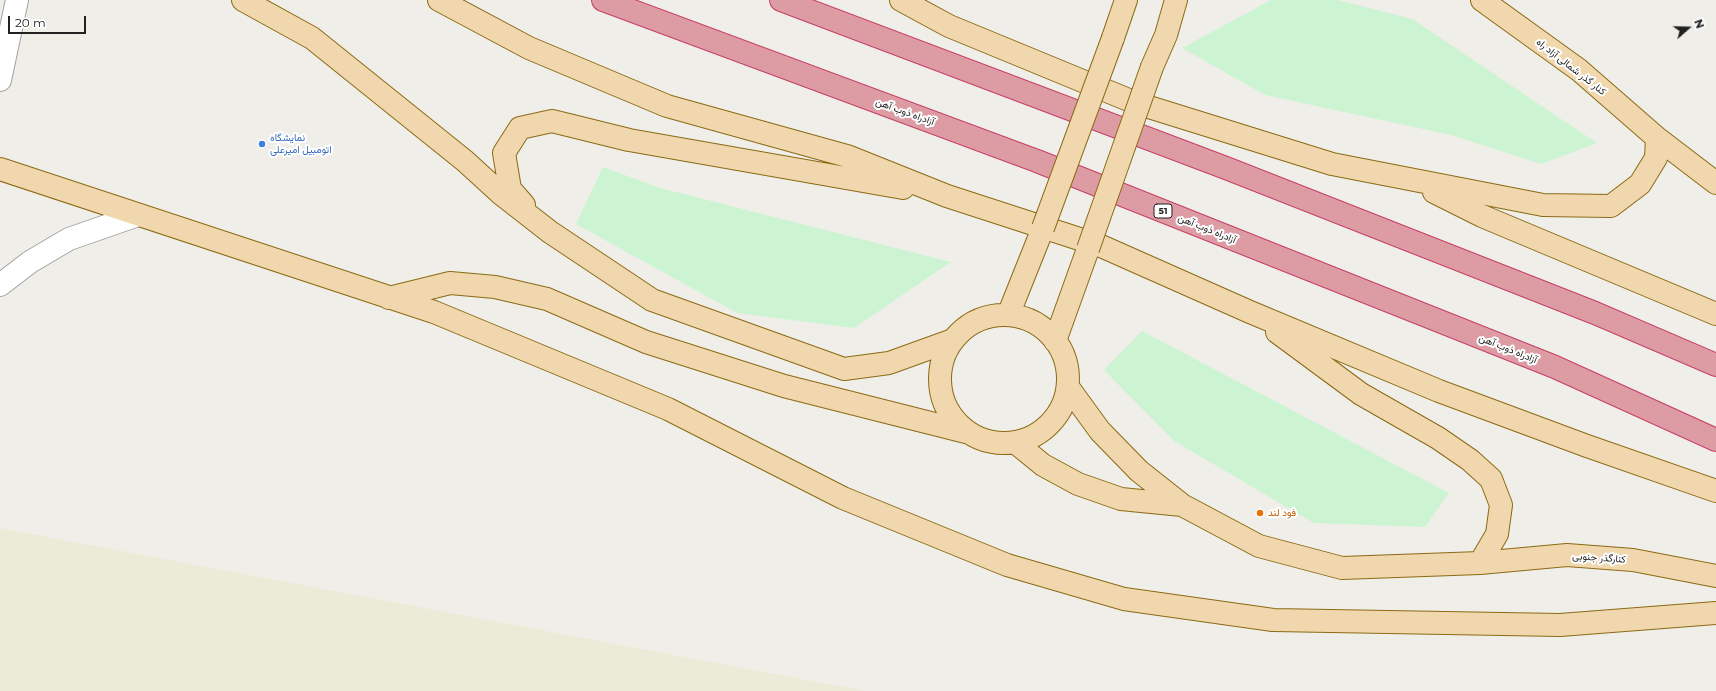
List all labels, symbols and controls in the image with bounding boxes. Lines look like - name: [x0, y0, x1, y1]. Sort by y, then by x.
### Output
- scale bar: [10, 8, 88, 34]
- north arrow: [1668, 8, 1708, 48]
- text: 20 m: [15, 15, 46, 30]
- text: N: [1691, 17, 1707, 30]
- street label: کنار گذر شمالی آزاد راه: [1534, 36, 1608, 98]
- street label: آزادراه ذوب آهن: [874, 96, 936, 128]
- place label: نمایشگاه اتومبیل امیرعلی: [270, 132, 332, 156]
- marker: نمایشگاه اتومبیل امیرعلی: [257, 139, 267, 149]
- road number: 51: [1154, 204, 1172, 218]
- street label: آزادراه ذوب آهن: [1176, 212, 1238, 246]
- street label: آزادراه ذوب آهن: [1477, 332, 1539, 366]
- place label: فود لند: [1268, 507, 1296, 519]
- marker: فود لند: [1255, 508, 1265, 518]
- street label: کنارگذر جنوبی: [1572, 550, 1626, 566]

